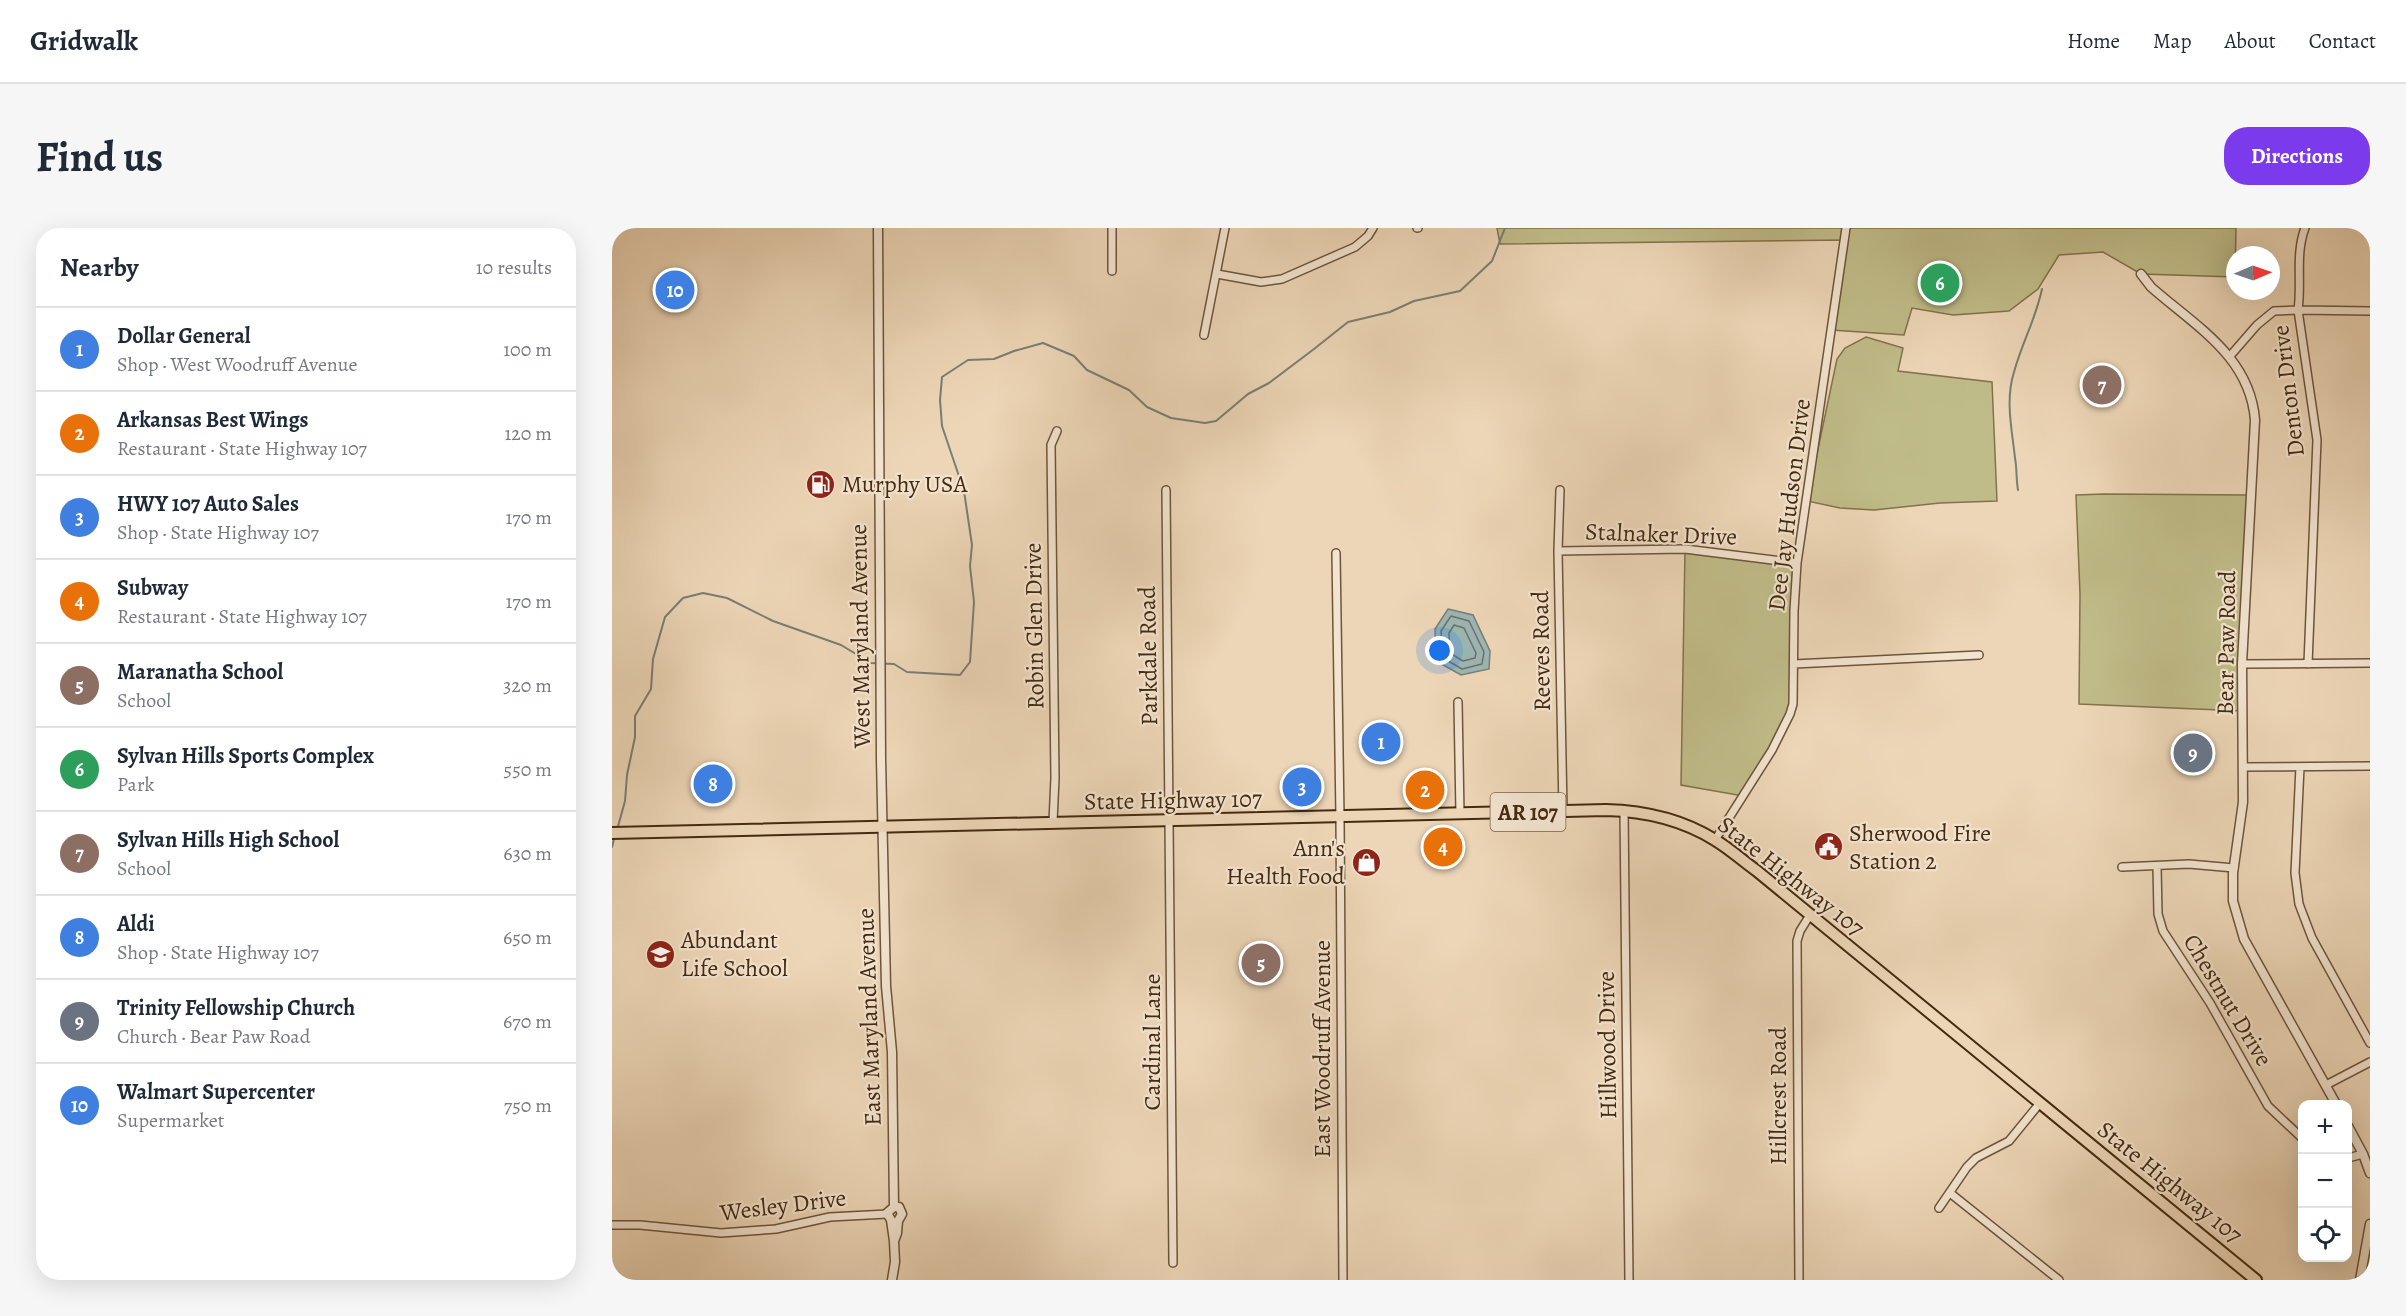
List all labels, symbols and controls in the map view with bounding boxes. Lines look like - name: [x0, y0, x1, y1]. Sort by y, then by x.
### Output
- text: Gridwalk: [30, 22, 138, 60]
- text: Home: [2067, 27, 2120, 55]
- text: Map: [2153, 27, 2191, 55]
- text: About: [2224, 27, 2276, 55]
- text: Contact: [2309, 27, 2376, 55]
- button: Directions: [2224, 127, 2370, 185]
- text: Find us: [36, 128, 163, 185]
- north arrow: [2226, 246, 2280, 300]
- text: Nearby: [60, 250, 139, 285]
- text: 10 results: [476, 254, 552, 281]
- pin: 6: [1920, 260, 1960, 306]
- pin: 10: [656, 268, 694, 312]
- text: Dollar General: [117, 321, 251, 351]
- street label: Denton Drive: [2264, 323, 2312, 459]
- text: 1: [76, 336, 83, 363]
- text: 100 m: [503, 336, 552, 363]
- text: Shop · West Woodruff Avenue: [117, 351, 358, 378]
- pin: 7: [2082, 362, 2122, 408]
- street label: Dee Jay Hudson Drive: [1760, 397, 1818, 613]
- text: Arkansas Best Wings: [117, 405, 309, 435]
- text: 2: [75, 420, 84, 447]
- text: 120 m: [504, 420, 552, 447]
- text: Restaurant · State Highway 107: [117, 435, 367, 462]
- fuel station icon: Murphy USA: [805, 468, 837, 500]
- place label: Murphy USA: [842, 468, 969, 500]
- text: HWY 107 Auto Sales: [117, 489, 299, 519]
- text: 3: [75, 504, 84, 531]
- text: 170 m: [506, 504, 552, 531]
- street label: Stalnaker Drive: [1584, 515, 1738, 553]
- text: Shop · State Highway 107: [117, 519, 319, 546]
- street label: West Maryland Avenue: [842, 523, 878, 750]
- street label: Robin Glen Drive: [1017, 542, 1051, 710]
- street label: Bear Paw Road: [2209, 570, 2243, 716]
- text: Subway: [117, 573, 188, 603]
- street label: Parkdale Road: [1131, 586, 1165, 726]
- text: 4: [75, 588, 84, 615]
- text: 170 m: [506, 588, 552, 615]
- street label: Reeves Road: [1524, 590, 1558, 712]
- text: Restaurant · State Highway 107: [117, 603, 367, 630]
- your location: [1425, 636, 1454, 665]
- text: Maranatha School: [117, 657, 283, 687]
- text: 5: [75, 672, 84, 699]
- text: 320 m: [503, 672, 552, 699]
- text: School: [117, 687, 171, 714]
- pin: 1: [1362, 720, 1400, 764]
- pin: 9: [2174, 730, 2212, 776]
- text: Sylvan Hills Sports Complex: [117, 741, 374, 771]
- text: 6: [75, 756, 84, 783]
- text: 550 m: [504, 756, 552, 783]
- pin: 8: [694, 762, 732, 806]
- pin: 3: [1282, 764, 1322, 810]
- pin: 2: [1406, 768, 1444, 812]
- text: Park: [117, 771, 155, 798]
- street label: State Highway 107: [1084, 782, 1263, 818]
- road number: AR 107: [1490, 793, 1566, 831]
- street label: State Highway 107: [1711, 809, 1872, 944]
- place label: Sherwood Fire Station 2: [1849, 817, 1991, 877]
- pin: 4: [1424, 824, 1462, 870]
- text: Sylvan Hills High School: [117, 825, 339, 855]
- public building icon: Sherwood Fire Station 2: [1812, 831, 1844, 863]
- place label: Ann's Health Food: [1226, 832, 1345, 892]
- text: 7: [75, 840, 84, 867]
- text: 630 m: [503, 840, 552, 867]
- shop icon: Ann's Health Food: [1350, 846, 1382, 878]
- text: School: [117, 855, 171, 882]
- street label: East Maryland Avenue: [849, 907, 889, 1127]
- text: Aldi: [117, 909, 155, 939]
- text: 8: [75, 924, 84, 951]
- text: 650 m: [503, 924, 552, 951]
- place label: Abundant Life School: [680, 924, 788, 984]
- street label: Chestnut Drive: [2176, 928, 2280, 1072]
- school or university icon: Abundant Life School: [644, 938, 676, 970]
- text: Shop · State Highway 107: [117, 939, 319, 966]
- pin: 5: [1242, 940, 1280, 986]
- street label: East Woodruff Avenue: [1306, 940, 1338, 1158]
- street label: Hillwood Drive: [1590, 971, 1624, 1119]
- street label: Cardinal Lane: [1136, 973, 1168, 1111]
- text: Trinity Fellowship Church: [117, 993, 355, 1023]
- text: 9: [75, 1008, 84, 1035]
- text: 670 m: [503, 1008, 552, 1035]
- text: Church · Bear Paw Road: [117, 1023, 310, 1050]
- street label: Hillcrest Road: [1762, 1027, 1794, 1165]
- text: Walmart Supercenter: [117, 1077, 315, 1107]
- text: 10: [71, 1092, 88, 1119]
- text: 750 m: [504, 1092, 552, 1119]
- map controls: [2298, 1100, 2352, 1262]
- button: +: [2298, 1100, 2352, 1154]
- text: Supermarket: [117, 1107, 224, 1134]
- street label: State Highway 107: [2091, 1114, 2250, 1251]
- button: −: [2298, 1154, 2352, 1208]
- street label: Wesley Drive: [717, 1181, 848, 1229]
- button: locate: [2298, 1208, 2352, 1262]

